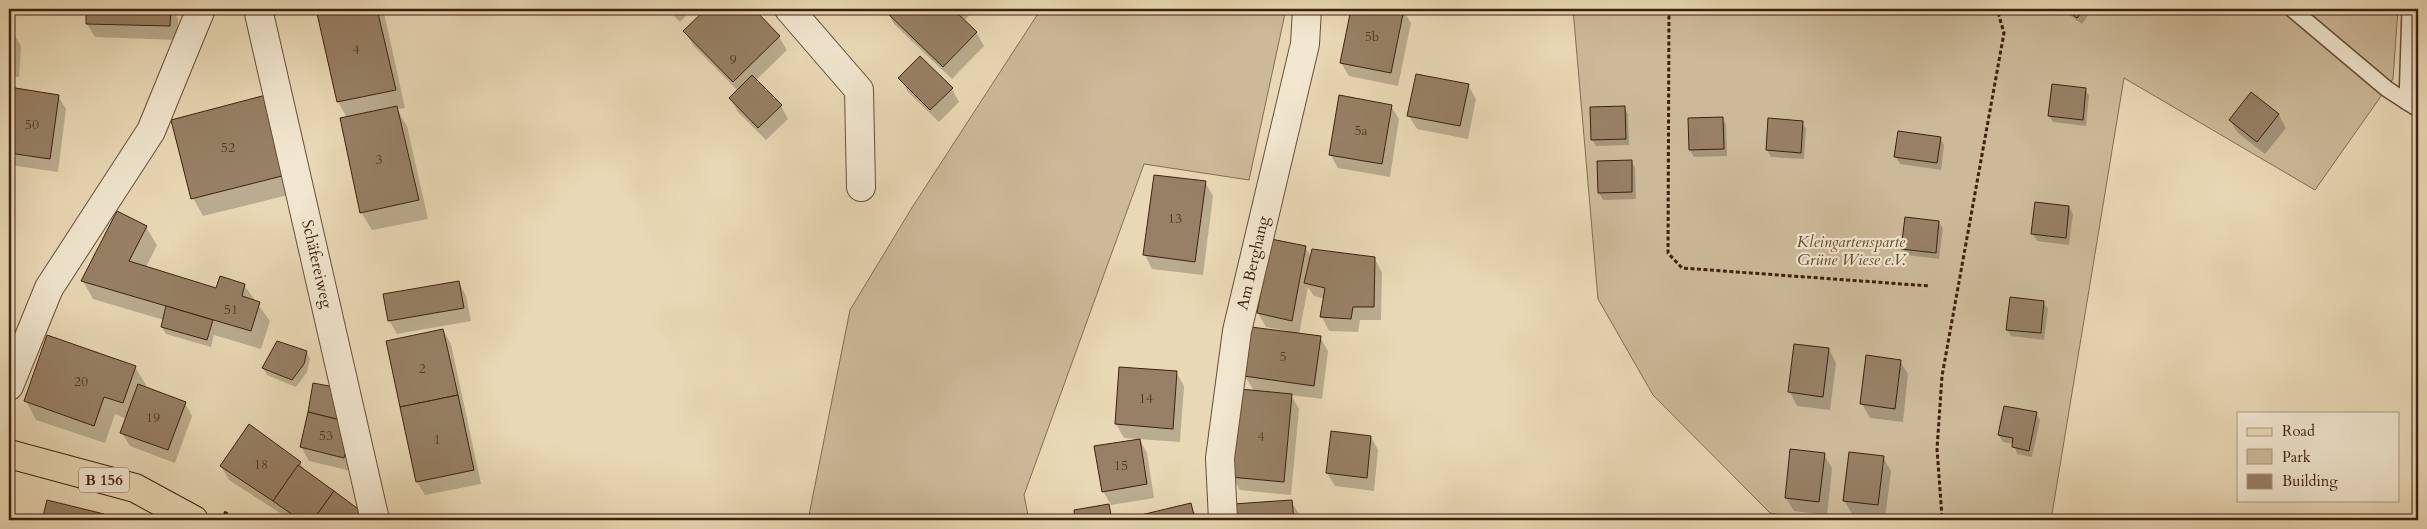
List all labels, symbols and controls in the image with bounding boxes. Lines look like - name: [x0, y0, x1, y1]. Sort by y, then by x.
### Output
- house number: 5b: [1365, 27, 1379, 46]
- house number: 4: [352, 40, 360, 59]
- house number: 9: [729, 50, 737, 69]
- house number: 50: [25, 115, 39, 134]
- house number: 5a: [1354, 121, 1368, 140]
- house number: 52: [221, 138, 235, 157]
- house number: 3: [375, 150, 383, 169]
- house number: 13: [1168, 209, 1182, 228]
- street label: Am Berghang: [1231, 214, 1275, 312]
- street label: Schäfereiweg: [296, 218, 338, 310]
- park label: Kleingartensparte Grüne Wiese e.V.: [1797, 231, 1907, 271]
- house number: 51: [224, 300, 238, 319]
- house number: 5: [1279, 347, 1287, 366]
- house number: 2: [418, 359, 426, 378]
- house number: 20: [74, 372, 88, 391]
- house number: 14: [1139, 389, 1153, 408]
- house number: 19: [146, 408, 160, 427]
- legend: [2237, 412, 2400, 502]
- text: Road: [2282, 421, 2315, 441]
- house number: 53: [319, 426, 333, 445]
- house number: 4: [1257, 427, 1265, 446]
- house number: 1: [433, 430, 441, 449]
- text: Park: [2282, 447, 2311, 467]
- house number: 18: [254, 455, 268, 474]
- house number: 15: [1114, 456, 1128, 475]
- road number: B 156: [79, 468, 129, 492]
- text: Building: [2282, 471, 2338, 491]

